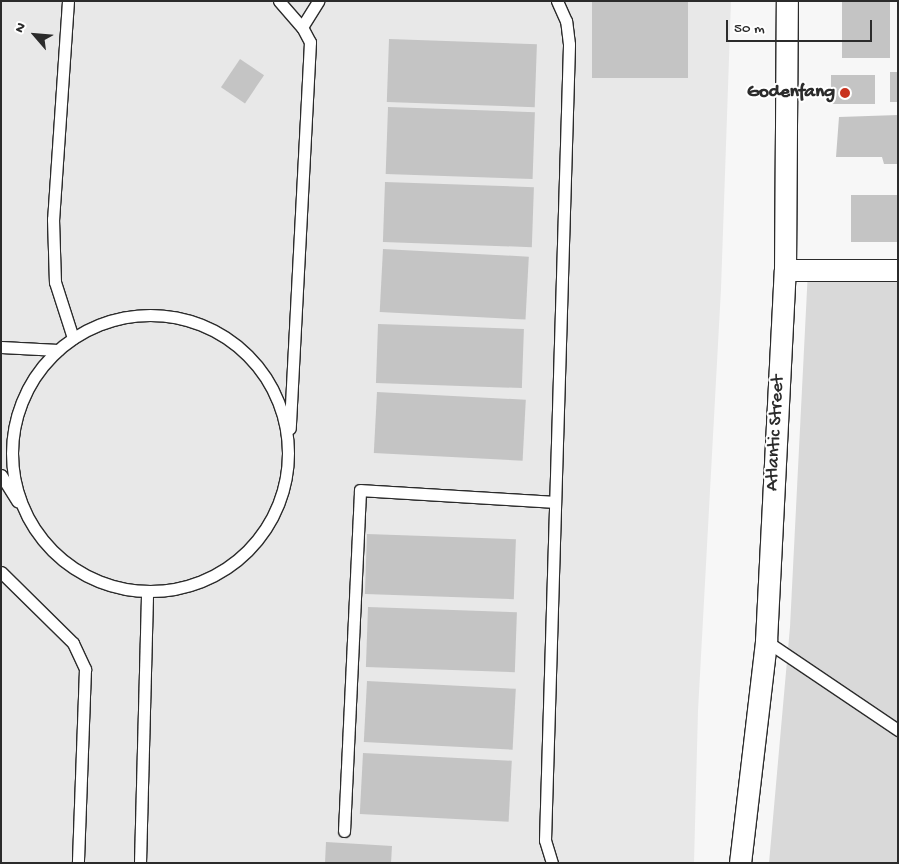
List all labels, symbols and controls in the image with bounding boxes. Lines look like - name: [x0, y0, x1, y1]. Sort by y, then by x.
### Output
- north arrow: [10, 10, 60, 60]
- scale bar: [729, 10, 875, 42]
- text: N: [12, 20, 31, 36]
- text: 50 m: [734, 20, 765, 38]
- place label: Godenfang: [747, 82, 835, 104]
- marker: Godenfang: [839, 87, 851, 99]
- street label: Atlantic Street: [762, 374, 790, 492]

